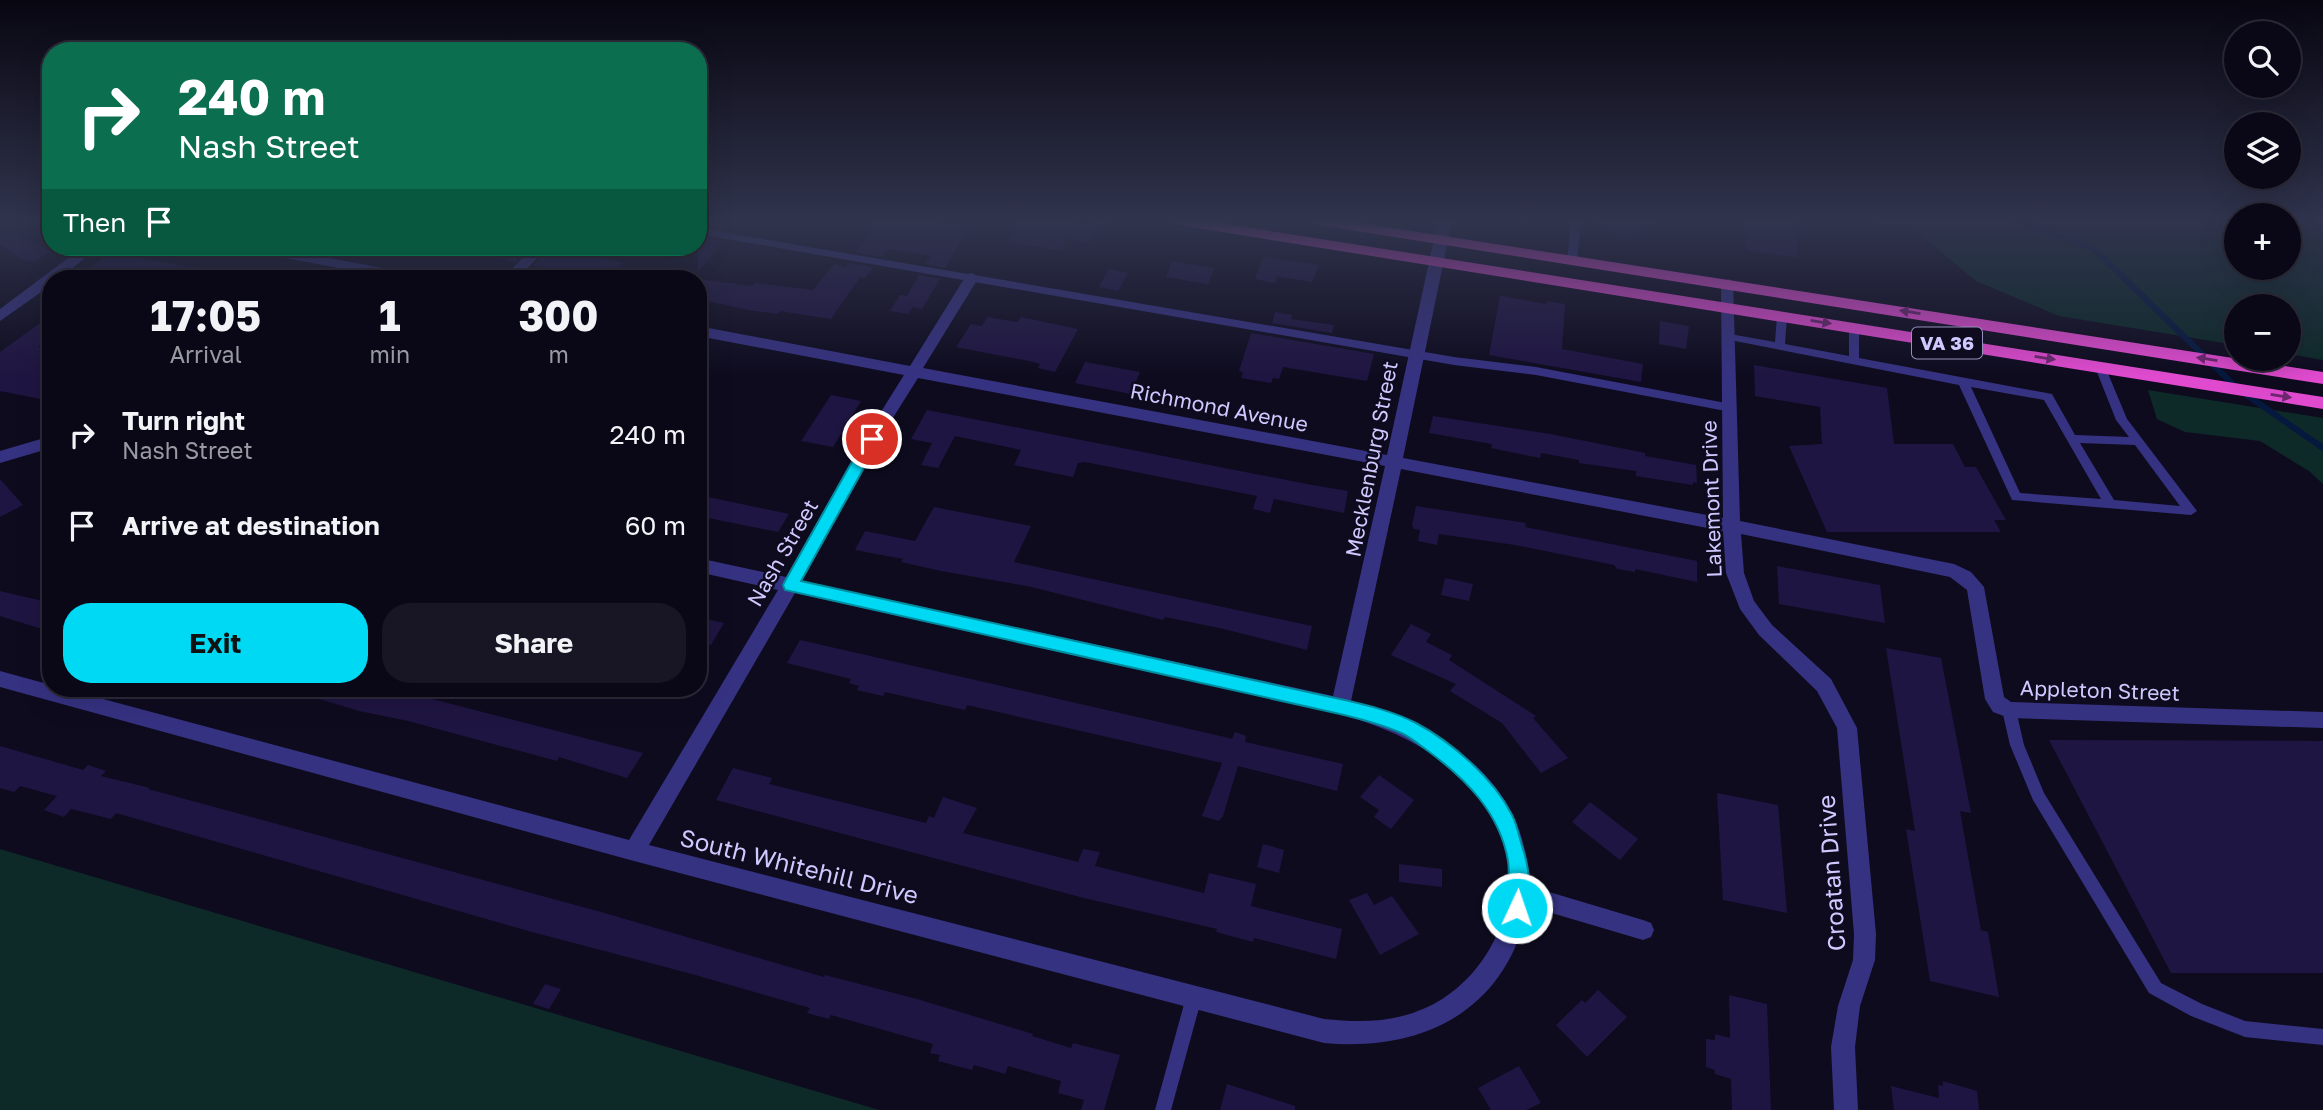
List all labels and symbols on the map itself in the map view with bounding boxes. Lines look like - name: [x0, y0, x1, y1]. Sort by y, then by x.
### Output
- one-way arrow: [1899, 306, 1921, 317]
- one-way arrow: [1810, 317, 1832, 328]
- road number: VA 36: [1912, 328, 1982, 358]
- one-way arrow: [2034, 353, 2056, 364]
- one-way arrow: [2196, 353, 2218, 364]
- street label: Mecklenburg Street: [1339, 359, 1403, 559]
- street label: Richmond Avenue: [1128, 377, 1310, 437]
- one-way arrow: [2270, 391, 2292, 402]
- pin: [842, 409, 902, 469]
- street label: Lakemont Drive: [1695, 420, 1727, 578]
- street label: Nash Street: [741, 494, 823, 611]
- street label: Appleton Street: [2020, 674, 2180, 706]
- street label: Croatan Drive: [1811, 794, 1850, 952]
- street label: South Whitehill Drive: [677, 822, 921, 909]
- position arrow: [1480, 871, 1554, 945]

